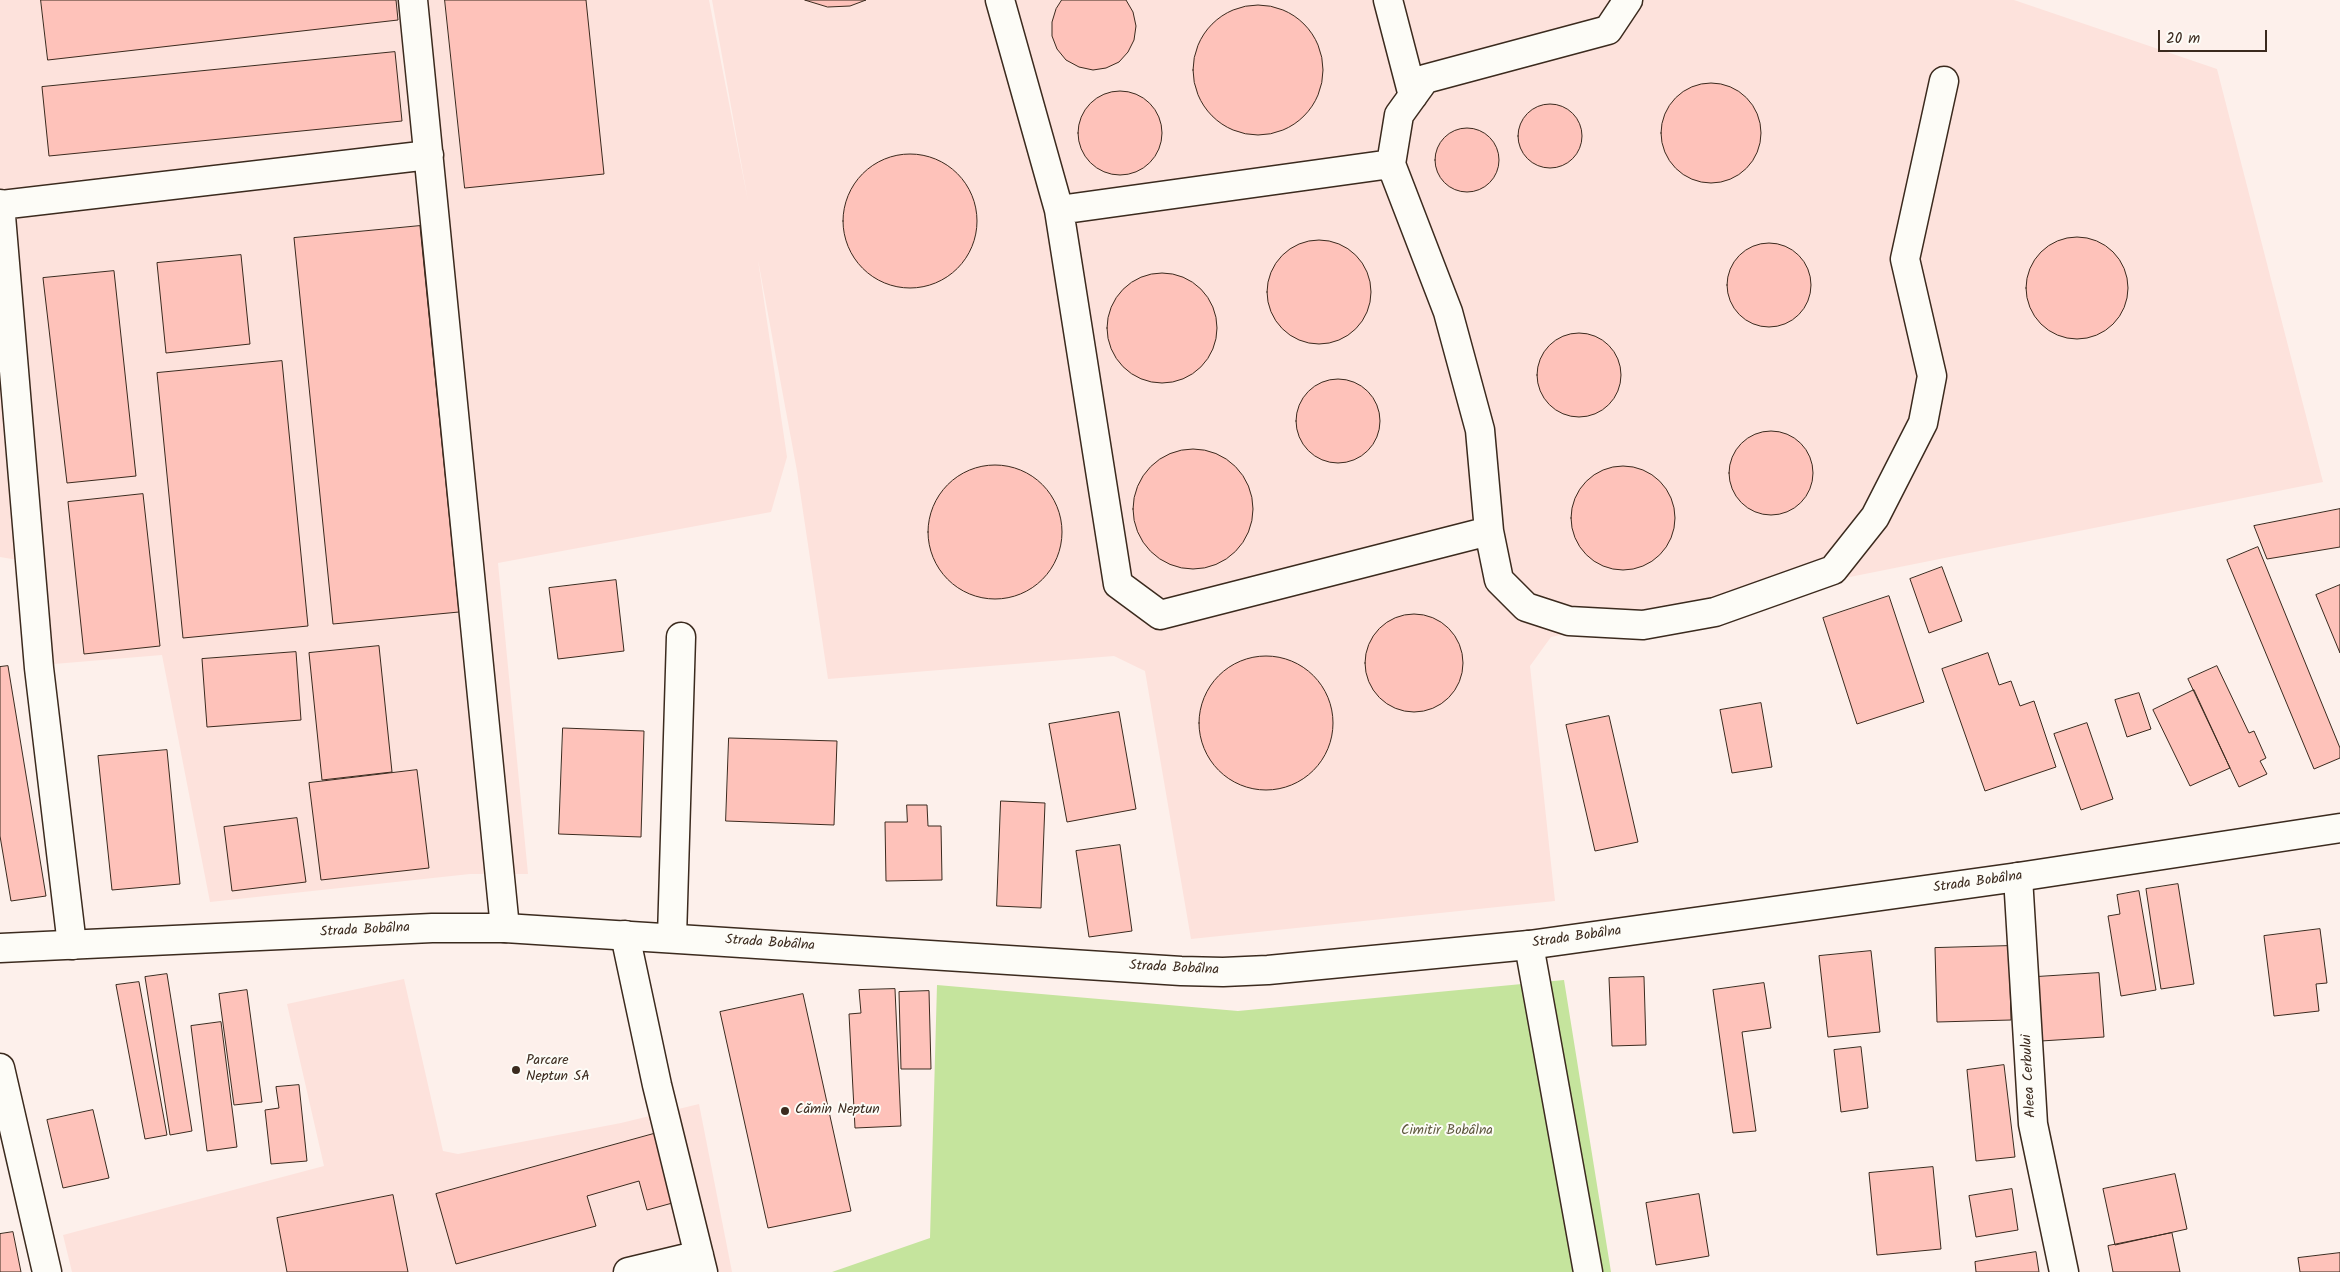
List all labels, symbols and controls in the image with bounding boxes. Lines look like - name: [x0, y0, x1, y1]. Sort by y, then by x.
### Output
- scale bar: [2160, 20, 2269, 52]
- text: 20 m: [2166, 27, 2200, 51]
- street label: Strada Bobâlna: [1932, 868, 2024, 898]
- street label: Strada Bobâlna: [320, 920, 410, 942]
- street label: Strada Bobâlna: [1531, 923, 1623, 953]
- street label: Strada Bobâlna: [725, 932, 815, 956]
- street label: Strada Bobâlna: [1129, 958, 1219, 980]
- street label: Aleea Cerbului: [2019, 1034, 2041, 1118]
- place label: Parcare Neptun SA: [526, 1054, 590, 1086]
- marker: Parcare Neptun SA: [510, 1064, 522, 1076]
- place label: Cămin Neptun: [795, 1103, 880, 1119]
- marker: Cămin Neptun: [779, 1105, 791, 1117]
- park label: Cimitir Bobâlna: [1401, 1124, 1493, 1140]

